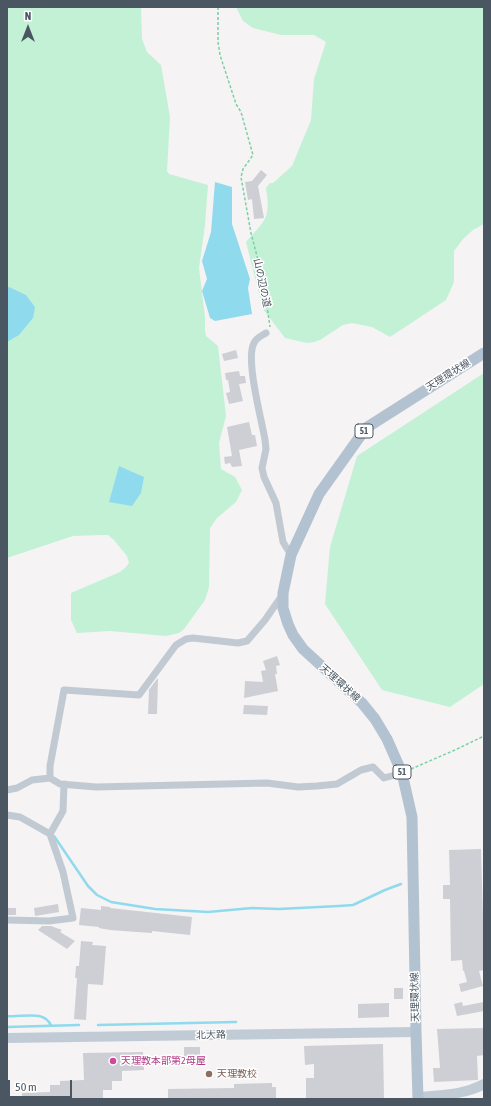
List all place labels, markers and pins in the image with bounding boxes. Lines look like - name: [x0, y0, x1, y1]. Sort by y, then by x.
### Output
- place label: 天理教本部第2母屋: [121, 1055, 206, 1067]
- marker: 天理教本部第2母屋: [108, 1056, 118, 1066]
- place label: 天理教校: [217, 1068, 257, 1080]
- marker: 天理教校: [204, 1069, 214, 1079]

